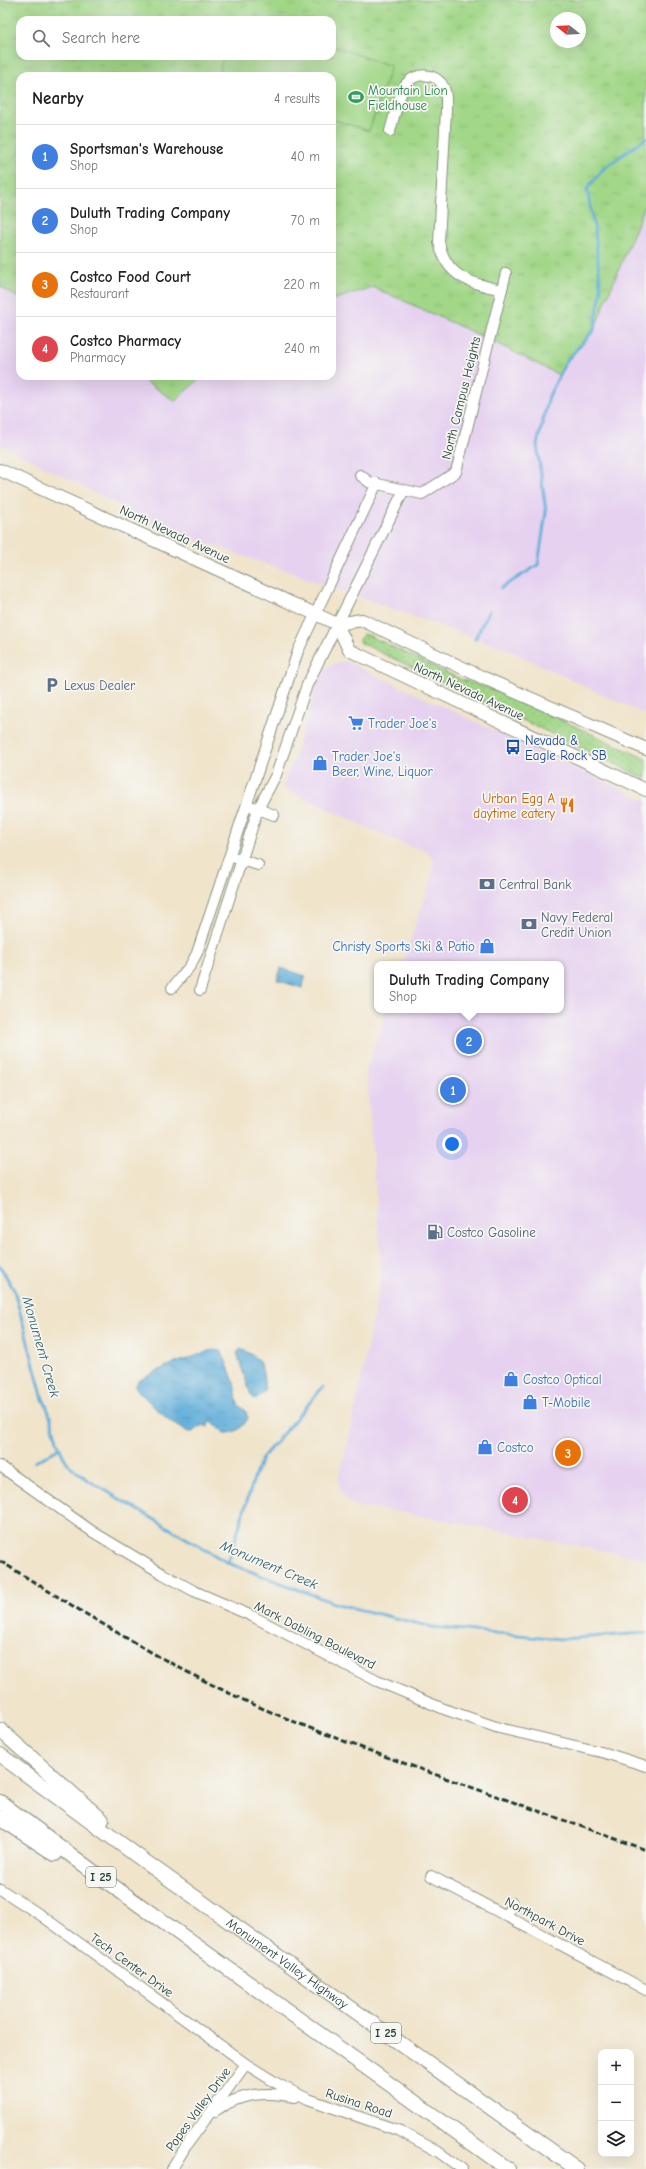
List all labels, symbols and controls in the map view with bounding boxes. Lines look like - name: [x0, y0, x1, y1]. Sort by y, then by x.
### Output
- north arrow: [550, 12, 586, 48]
- search box: [16, 16, 336, 60]
- icon: search: [30, 27, 52, 49]
- text: Search here: [62, 29, 140, 47]
- place label: Mountain Lion Fieldhouse: [368, 83, 448, 113]
- sports icon: Mountain Lion Fieldhouse: [347, 88, 365, 106]
- text: Nearby: [32, 89, 83, 108]
- text: 4 results: [274, 91, 320, 106]
- text: Sportsman's Warehouse: [70, 140, 223, 158]
- text: 1: [42, 149, 48, 164]
- text: 40 m: [291, 149, 320, 164]
- text: Shop: [70, 158, 98, 173]
- text: Duluth Trading Company: [70, 204, 230, 222]
- text: 2: [42, 213, 48, 228]
- text: 70 m: [291, 213, 320, 228]
- text: Shop: [70, 222, 98, 237]
- text: Costco Food Court: [70, 268, 191, 286]
- text: 3: [42, 277, 48, 292]
- text: 220 m: [283, 277, 320, 292]
- text: Restaurant: [70, 286, 129, 301]
- text: Costco Pharmacy: [70, 332, 181, 350]
- street label: North Campus Heights: [438, 335, 484, 461]
- text: 4: [42, 341, 48, 356]
- text: 240 m: [284, 341, 320, 356]
- text: Pharmacy: [70, 350, 126, 365]
- street label: North Nevada Avenue: [117, 502, 233, 566]
- street label: North Nevada Avenue: [411, 659, 527, 723]
- parking icon: Lexus Dealer: [43, 676, 61, 694]
- place label: Lexus Dealer: [64, 678, 136, 693]
- supermarket icon: Trader Joe's: [347, 714, 365, 732]
- place label: Trader Joe's: [368, 716, 437, 731]
- place label: Nevada & Eagle Rock SB: [525, 733, 607, 763]
- bus stop icon: Nevada & Eagle Rock SB: [504, 738, 522, 756]
- place label: Trader Joe's Beer, Wine, Liquor: [332, 749, 433, 779]
- shop icon: Trader Joe's Beer, Wine, Liquor: [311, 754, 329, 772]
- place label: Urban Egg A daytime eatery: [473, 791, 555, 821]
- restaurant icon: Urban Egg A daytime eatery: [558, 796, 576, 814]
- bank icon: Central Bank: [478, 875, 496, 893]
- place label: Central Bank: [499, 877, 572, 892]
- place label: Navy Federal Credit Union: [541, 910, 613, 940]
- bank icon: Navy Federal Credit Union: [520, 915, 538, 933]
- shop icon: Christy Sports Ski & Patio: [478, 937, 496, 955]
- place label: Christy Sports Ski & Patio: [333, 939, 475, 954]
- popup: [374, 961, 564, 1013]
- text: Duluth Trading Company: [389, 971, 549, 989]
- text: Shop: [389, 989, 417, 1004]
- pin: 2: [456, 1026, 482, 1056]
- pin: 1: [440, 1075, 466, 1105]
- your location: [442, 1134, 462, 1154]
- fuel station icon: Costco Gasoline: [426, 1223, 444, 1241]
- place label: Costco Gasoline: [447, 1225, 536, 1240]
- water label: Monument Creek: [18, 1294, 64, 1400]
- shop icon: Costco Optical: [502, 1370, 520, 1388]
- place label: Costco Optical: [523, 1372, 602, 1387]
- shop icon: T-Mobile: [521, 1393, 539, 1411]
- place label: T-Mobile: [542, 1395, 591, 1410]
- shop icon: Costco: [476, 1438, 494, 1456]
- pin: 3: [555, 1438, 581, 1468]
- place label: Costco: [497, 1440, 534, 1455]
- pin: 4: [502, 1485, 528, 1515]
- water label: Monument Creek: [217, 1536, 320, 1593]
- street label: Mark Dabling Boulevard: [252, 1598, 378, 1672]
- road number: I 25: [86, 1867, 116, 1887]
- street label: Northpark Drive: [502, 1894, 588, 1949]
- street label: Monument Valley Highway: [224, 1915, 352, 2012]
- street label: Tech Center Drive: [88, 1930, 177, 2000]
- road number: I 25: [371, 2023, 401, 2043]
- map controls: [598, 2049, 634, 2157]
- button: +: [598, 2049, 634, 2085]
- street label: Popes Valley Drive: [163, 2064, 234, 2154]
- street label: Rusina Road: [324, 2085, 394, 2121]
- button: −: [598, 2085, 634, 2121]
- button: layers: [598, 2121, 634, 2157]

